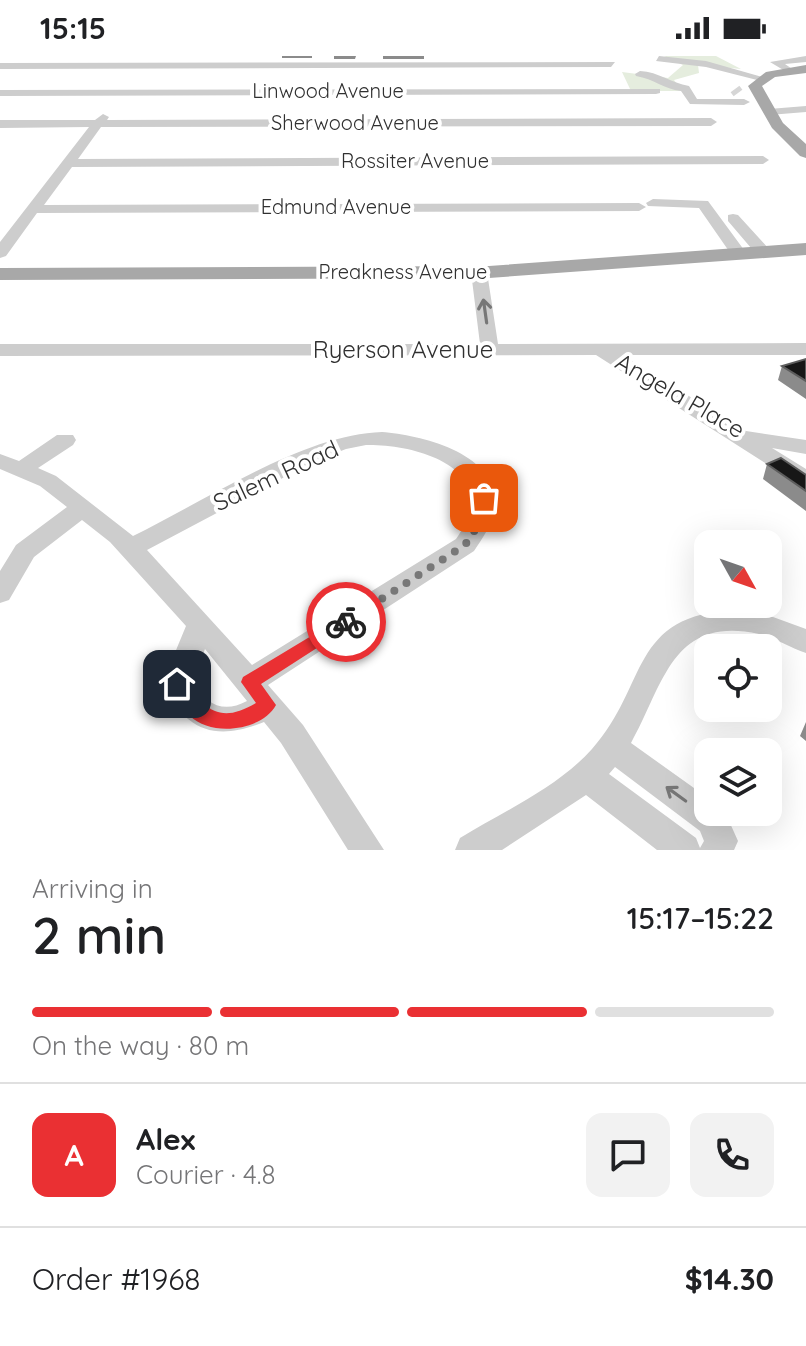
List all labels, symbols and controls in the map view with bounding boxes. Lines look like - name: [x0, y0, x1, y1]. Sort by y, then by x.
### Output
- text: 15:15: [40, 9, 106, 47]
- street label: Linwood Avenue: [252, 78, 404, 103]
- street label: Sherwood Avenue: [271, 110, 439, 135]
- street label: Rossiter Avenue: [341, 148, 489, 173]
- street label: Edmund Avenue: [261, 194, 411, 219]
- street label: Preakness Avenue: [319, 259, 487, 284]
- one-way arrow: [477, 299, 492, 325]
- street label: Ryerson Avenue: [313, 334, 493, 364]
- street label: Angela Place: [610, 346, 751, 444]
- street label: Salem Road: [208, 433, 343, 517]
- pin: [450, 464, 518, 532]
- icon: bag: [462, 476, 506, 520]
- north arrow: [694, 530, 782, 618]
- map controls: [694, 530, 782, 826]
- courier: [306, 582, 386, 662]
- icon: bike: [324, 600, 368, 644]
- button: locate: [694, 634, 782, 722]
- pin: [143, 650, 211, 718]
- icon: home: [155, 662, 199, 706]
- button: layers: [694, 738, 782, 826]
- one-way arrow: [666, 785, 687, 802]
- text: Arriving in: [32, 872, 153, 905]
- text: 15:17–15:22: [627, 899, 774, 937]
- text: 2 min: [32, 902, 166, 967]
- text: On the way · 80 m: [32, 1029, 249, 1062]
- button: chat: [586, 1113, 670, 1197]
- button: phone: [690, 1113, 774, 1197]
- text: Alex: [136, 1120, 195, 1158]
- text: A: [64, 1136, 84, 1174]
- text: Courier · 4.8: [136, 1158, 275, 1191]
- text: Order #1968: [32, 1260, 201, 1298]
- text: $14.30: [685, 1260, 774, 1298]

